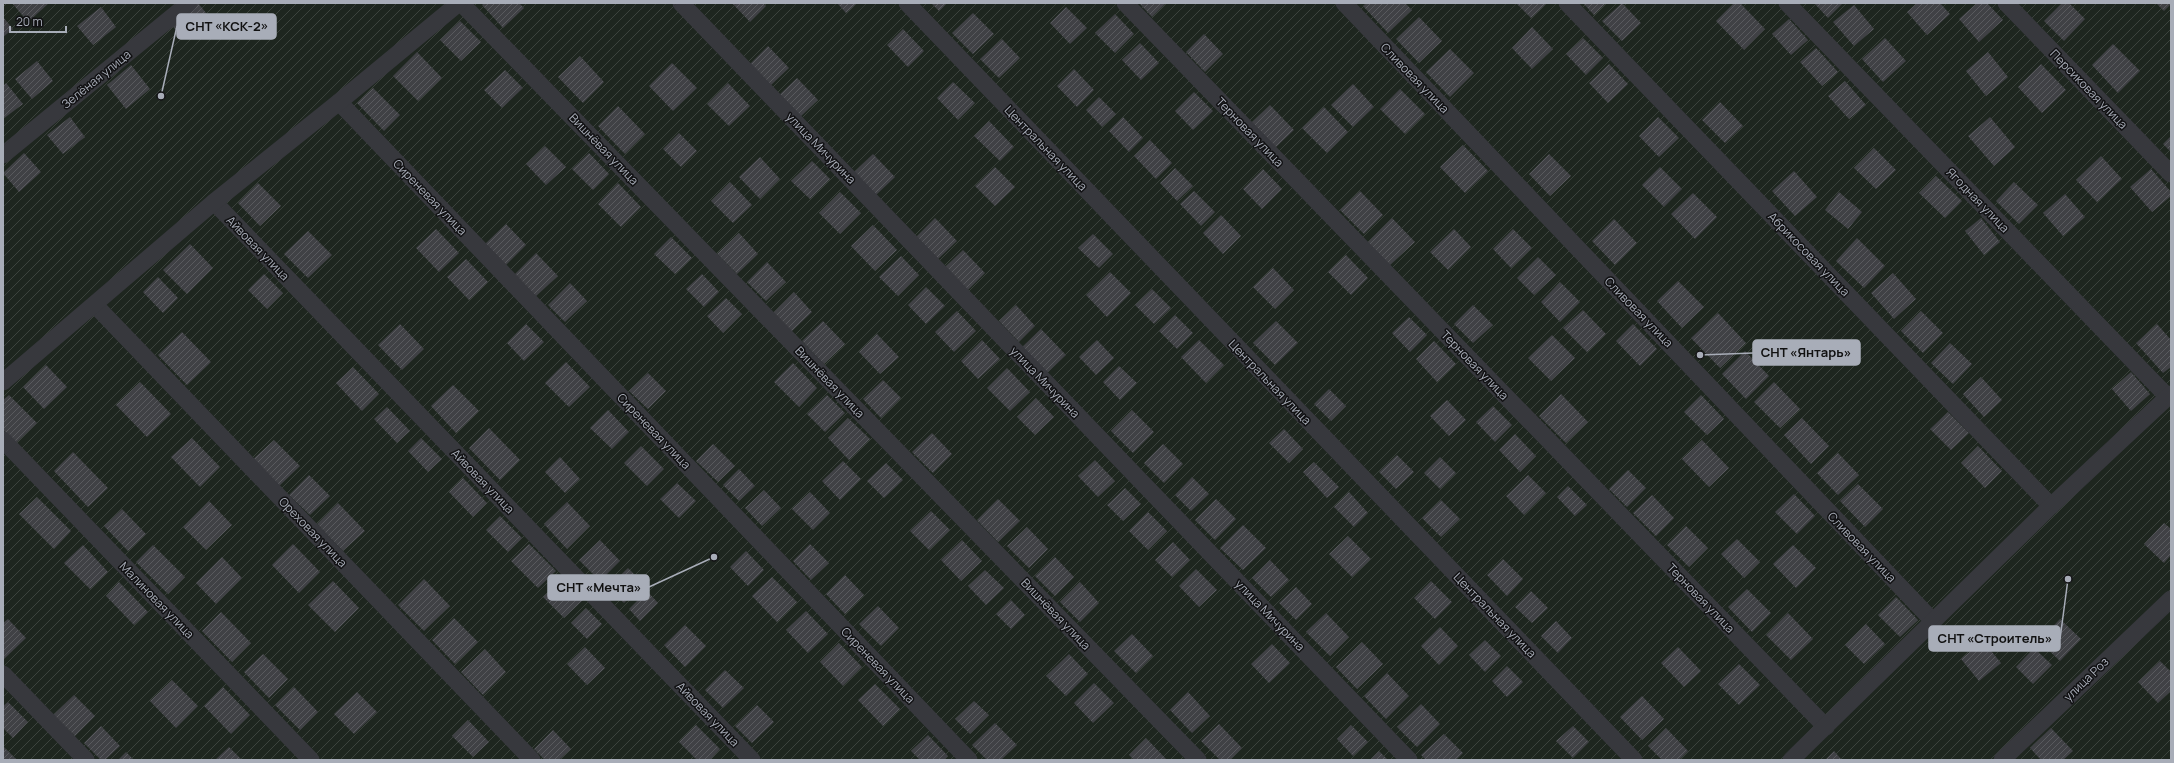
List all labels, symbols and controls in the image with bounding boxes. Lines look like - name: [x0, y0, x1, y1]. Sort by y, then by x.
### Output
- scale bar: [10, 8, 66, 34]
- text: 20 m: [16, 13, 43, 30]
- callout: СНТ «КСК-2»: [177, 14, 276, 39]
- text: СНТ «КСК-2»: [186, 17, 268, 35]
- street label: Сливовая улица: [1377, 39, 1453, 117]
- street label: Персиковая улица: [2046, 45, 2132, 133]
- street label: Зелёная улица: [58, 46, 134, 112]
- street label: Терновая улица: [1212, 93, 1288, 171]
- street label: Центральная улица: [1001, 102, 1091, 194]
- street label: улица Мичурина: [782, 108, 860, 188]
- street label: Вишнёвая улица: [565, 109, 643, 189]
- street label: Сиреневая улица: [389, 155, 471, 239]
- street label: Ягодная улица: [1943, 164, 2013, 236]
- street label: Абрикосовая улица: [1764, 208, 1854, 300]
- street label: Айвовая улица: [223, 212, 293, 284]
- street label: Сливовая улица: [1601, 273, 1677, 351]
- street label: Терновая улица: [1437, 326, 1513, 404]
- street label: Центральная улица: [1225, 336, 1315, 428]
- callout: СНТ «Янтарь»: [1753, 340, 1860, 365]
- street label: Вишнёвая улица: [791, 342, 869, 422]
- street label: улица Мичурина: [1006, 342, 1084, 422]
- text: СНТ «Янтарь»: [1761, 343, 1851, 361]
- street label: Сиреневая улица: [613, 389, 695, 473]
- street label: Айвовая улица: [448, 445, 518, 517]
- street label: Ореховая улица: [275, 493, 351, 571]
- street label: Сливовая улица: [1824, 508, 1900, 586]
- street label: Малиновая улица: [116, 558, 198, 642]
- street label: Терновая улица: [1663, 559, 1739, 637]
- street label: Центральная улица: [1450, 569, 1540, 661]
- street label: Вишнёвая улица: [1017, 574, 1095, 654]
- callout: СНТ «Мечта»: [548, 575, 649, 600]
- street label: улица Мичурина: [1231, 575, 1309, 655]
- text: СНТ «Мечта»: [557, 578, 641, 596]
- street label: Сиреневая улица: [837, 623, 919, 707]
- callout: СНТ «Строитель»: [1929, 626, 2060, 651]
- text: СНТ «Строитель»: [1938, 629, 2052, 647]
- street label: улица Роз: [2060, 653, 2112, 705]
- street label: Айвовая улица: [673, 678, 743, 750]

